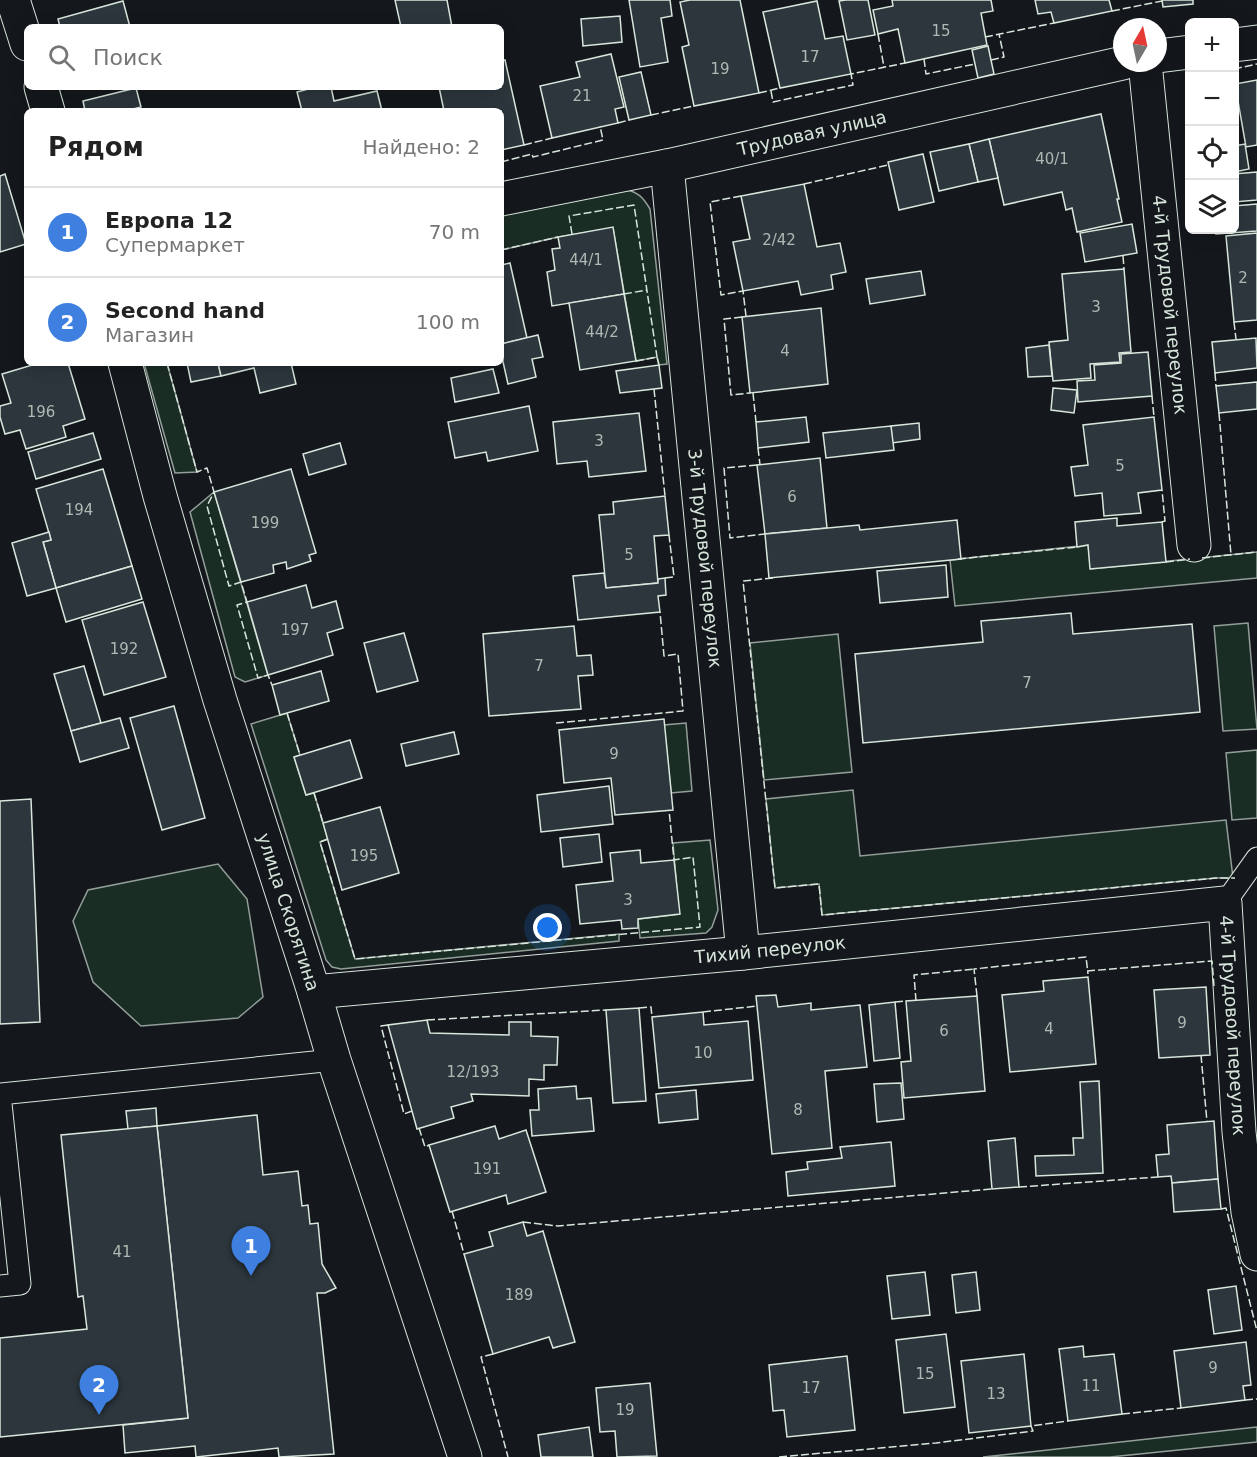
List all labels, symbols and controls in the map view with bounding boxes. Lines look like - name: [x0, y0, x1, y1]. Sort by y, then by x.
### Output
- north arrow: [1113, 18, 1167, 72]
- map controls: [1185, 18, 1239, 234]
- button: +: [1185, 18, 1239, 72]
- house number: 15: [931, 22, 951, 40]
- search box: [24, 24, 504, 90]
- icon: search: [45, 41, 78, 74]
- text: Поиск: [93, 45, 163, 70]
- house number: 17: [800, 48, 820, 66]
- house number: 19: [710, 60, 730, 78]
- button: −: [1185, 72, 1239, 126]
- house number: 21: [572, 87, 592, 105]
- street label: Трудовая улица: [735, 106, 888, 160]
- button: locate: [1185, 126, 1239, 180]
- text: Рядом: [48, 132, 144, 162]
- text: Найдено: 2: [362, 135, 480, 159]
- house number: 40/1: [1035, 150, 1069, 168]
- button: layers: [1185, 180, 1239, 234]
- street label: 4-й Трудовой переулок: [1148, 194, 1192, 416]
- text: Европа 12: [105, 208, 233, 233]
- text: 1: [61, 220, 74, 244]
- text: 70 m: [429, 220, 480, 244]
- house number: 2/42: [762, 231, 796, 249]
- text: Супермаркет: [105, 233, 245, 257]
- house number: 44/1: [569, 251, 603, 269]
- house number: 2: [1238, 269, 1248, 287]
- text: Second hand: [105, 298, 265, 323]
- house number: 3: [1091, 298, 1101, 316]
- text: 2: [61, 310, 74, 334]
- text: 100 m: [416, 310, 480, 334]
- text: Магазин: [105, 323, 194, 347]
- house number: 44/2: [585, 323, 619, 341]
- house number: 4: [780, 342, 790, 360]
- house number: 196: [27, 403, 55, 421]
- house number: 3: [594, 432, 604, 450]
- street label: 3-й Трудовой переулок: [684, 447, 726, 669]
- house number: 5: [1115, 457, 1125, 475]
- house number: 6: [787, 488, 797, 506]
- house number: 194: [65, 501, 93, 519]
- house number: 199: [251, 514, 279, 532]
- house number: 5: [624, 546, 634, 564]
- house number: 197: [281, 621, 309, 639]
- house number: 192: [110, 640, 138, 658]
- house number: 7: [534, 657, 544, 675]
- house number: 7: [1022, 674, 1032, 692]
- house number: 9: [609, 745, 619, 763]
- street label: улица Скорятина: [254, 830, 324, 994]
- house number: 195: [350, 847, 378, 865]
- house number: 3: [623, 891, 633, 909]
- your location: [533, 913, 562, 942]
- street label: 4-й Трудовой переулок: [1216, 915, 1250, 1136]
- street label: Тихий переулок: [692, 931, 847, 967]
- house number: 9: [1177, 1014, 1187, 1032]
- house number: 4: [1044, 1020, 1054, 1038]
- house number: 6: [939, 1022, 949, 1040]
- house number: 10: [693, 1044, 713, 1062]
- house number: 12/193: [447, 1063, 499, 1081]
- house number: 8: [793, 1101, 803, 1119]
- house number: 191: [473, 1160, 501, 1178]
- pin: 1: [232, 1226, 270, 1276]
- house number: 41: [112, 1243, 132, 1261]
- house number: 189: [505, 1286, 533, 1304]
- house number: 9: [1208, 1359, 1218, 1377]
- house number: 15: [915, 1365, 935, 1383]
- pin: 2: [80, 1366, 118, 1415]
- house number: 11: [1081, 1377, 1101, 1395]
- house number: 17: [801, 1379, 821, 1397]
- house number: 13: [986, 1385, 1006, 1403]
- house number: 19: [615, 1401, 635, 1419]

